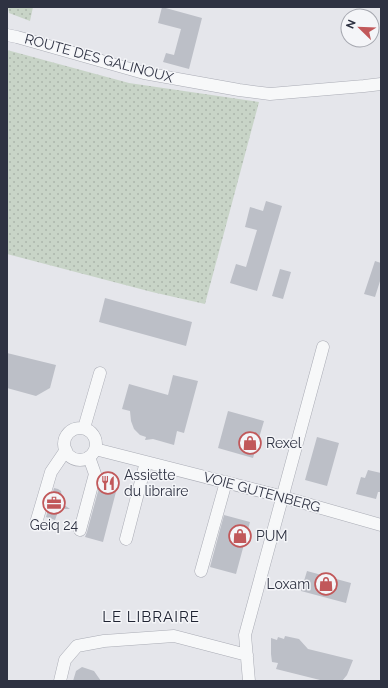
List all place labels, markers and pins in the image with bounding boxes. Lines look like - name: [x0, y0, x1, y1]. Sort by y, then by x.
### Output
- shop icon: Rexel: [237, 430, 263, 456]
- place label: Rexel: [266, 435, 302, 451]
- place label: Assiette du libraire: [124, 467, 189, 499]
- restaurant icon: Assiette du libraire: [95, 470, 121, 496]
- office icon: Geiq 24: [41, 490, 67, 516]
- place label: Geiq 24: [30, 517, 79, 533]
- shop icon: PUM: [227, 523, 253, 549]
- place label: PUM: [256, 528, 288, 544]
- shop icon: Loxam: [313, 571, 339, 597]
- place label: Loxam: [267, 576, 310, 592]

